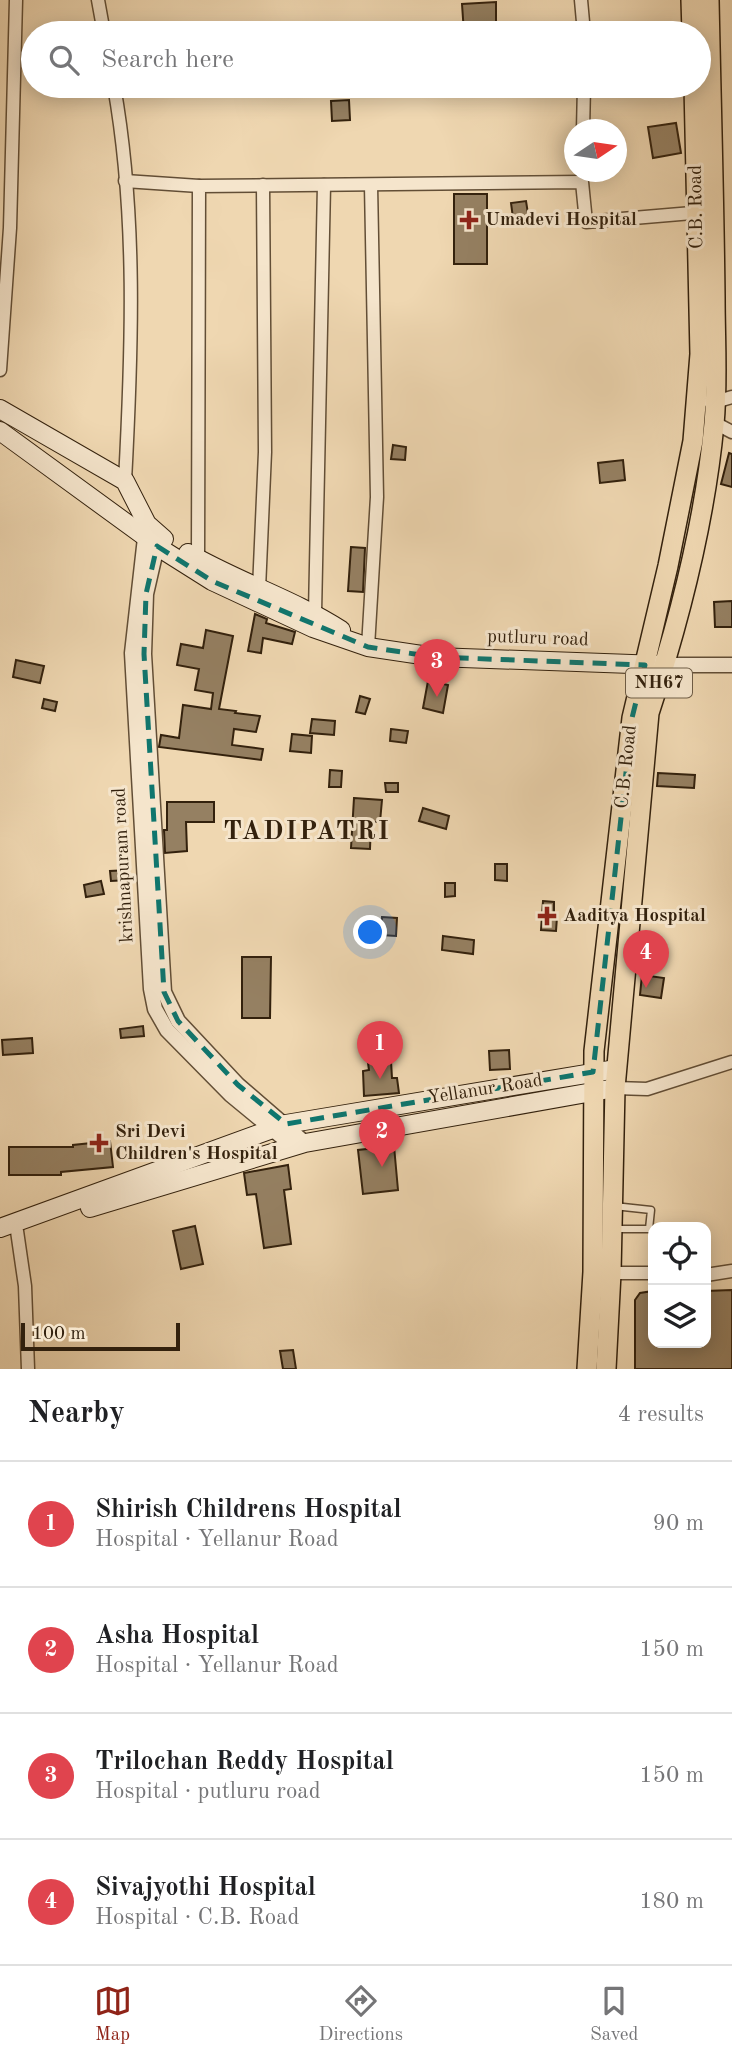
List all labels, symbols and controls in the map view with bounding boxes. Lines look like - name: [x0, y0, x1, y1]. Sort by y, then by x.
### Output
- search box: [21, 21, 711, 98]
- icon: search: [45, 41, 83, 79]
- text: Search here: [101, 47, 234, 73]
- north arrow: [564, 119, 627, 182]
- street label: C.B. Road: [687, 165, 707, 249]
- marker: Umadevi Hospital: [459, 210, 479, 230]
- place label: Umadevi Hospital: [485, 211, 637, 230]
- street label: putluru road: [487, 628, 589, 650]
- pin: 3: [414, 639, 460, 697]
- road number: NH67: [626, 668, 692, 698]
- street label: C.B. Road: [613, 724, 641, 810]
- street label: krishnapuram road: [110, 787, 138, 943]
- district label: TADIPATRI: [223, 819, 391, 845]
- marker: Aaditya Hospital: [537, 906, 557, 926]
- place label: Aaditya Hospital: [563, 907, 706, 926]
- your location: [353, 915, 387, 949]
- pin: 4: [623, 930, 669, 988]
- pin: 1: [357, 1021, 403, 1079]
- street label: Yellanur Road: [426, 1071, 544, 1109]
- pin: 2: [359, 1109, 405, 1167]
- place label: Sri Devi Children's Hospital: [115, 1123, 278, 1164]
- marker: Sri Devi Children's Hospital: [89, 1133, 109, 1153]
- map controls: [648, 1222, 711, 1348]
- button: locate: [648, 1222, 711, 1285]
- button: layers: [648, 1285, 711, 1348]
- scale bar: [21, 1320, 180, 1352]
- text: 100 m: [32, 1325, 85, 1344]
- text: Nearby: [28, 1399, 125, 1429]
- text: 4 results: [618, 1403, 704, 1426]
- text: Shirish Childrens Hospital: [95, 1497, 402, 1523]
- text: 1: [44, 1512, 58, 1535]
- text: 90 m: [653, 1512, 704, 1535]
- text: Hospital · Yellanur Road: [95, 1528, 339, 1551]
- text: Asha Hospital: [95, 1623, 259, 1649]
- text: 2: [44, 1638, 58, 1661]
- text: 150 m: [639, 1638, 704, 1661]
- text: Hospital · Yellanur Road: [95, 1654, 339, 1677]
- text: Trilochan Reddy Hospital: [95, 1749, 394, 1775]
- text: 3: [44, 1764, 58, 1787]
- text: 150 m: [639, 1764, 704, 1787]
- text: Hospital · putluru road: [95, 1780, 321, 1803]
- text: Sivajyothi Hospital: [95, 1875, 316, 1901]
- text: 4: [44, 1890, 58, 1913]
- text: 180 m: [639, 1890, 704, 1913]
- text: Hospital · C.B. Road: [95, 1906, 299, 1929]
- tab: Map: [94, 1982, 132, 2047]
- tab: Directions: [319, 1982, 403, 2047]
- tab: Saved: [590, 1982, 638, 2047]

